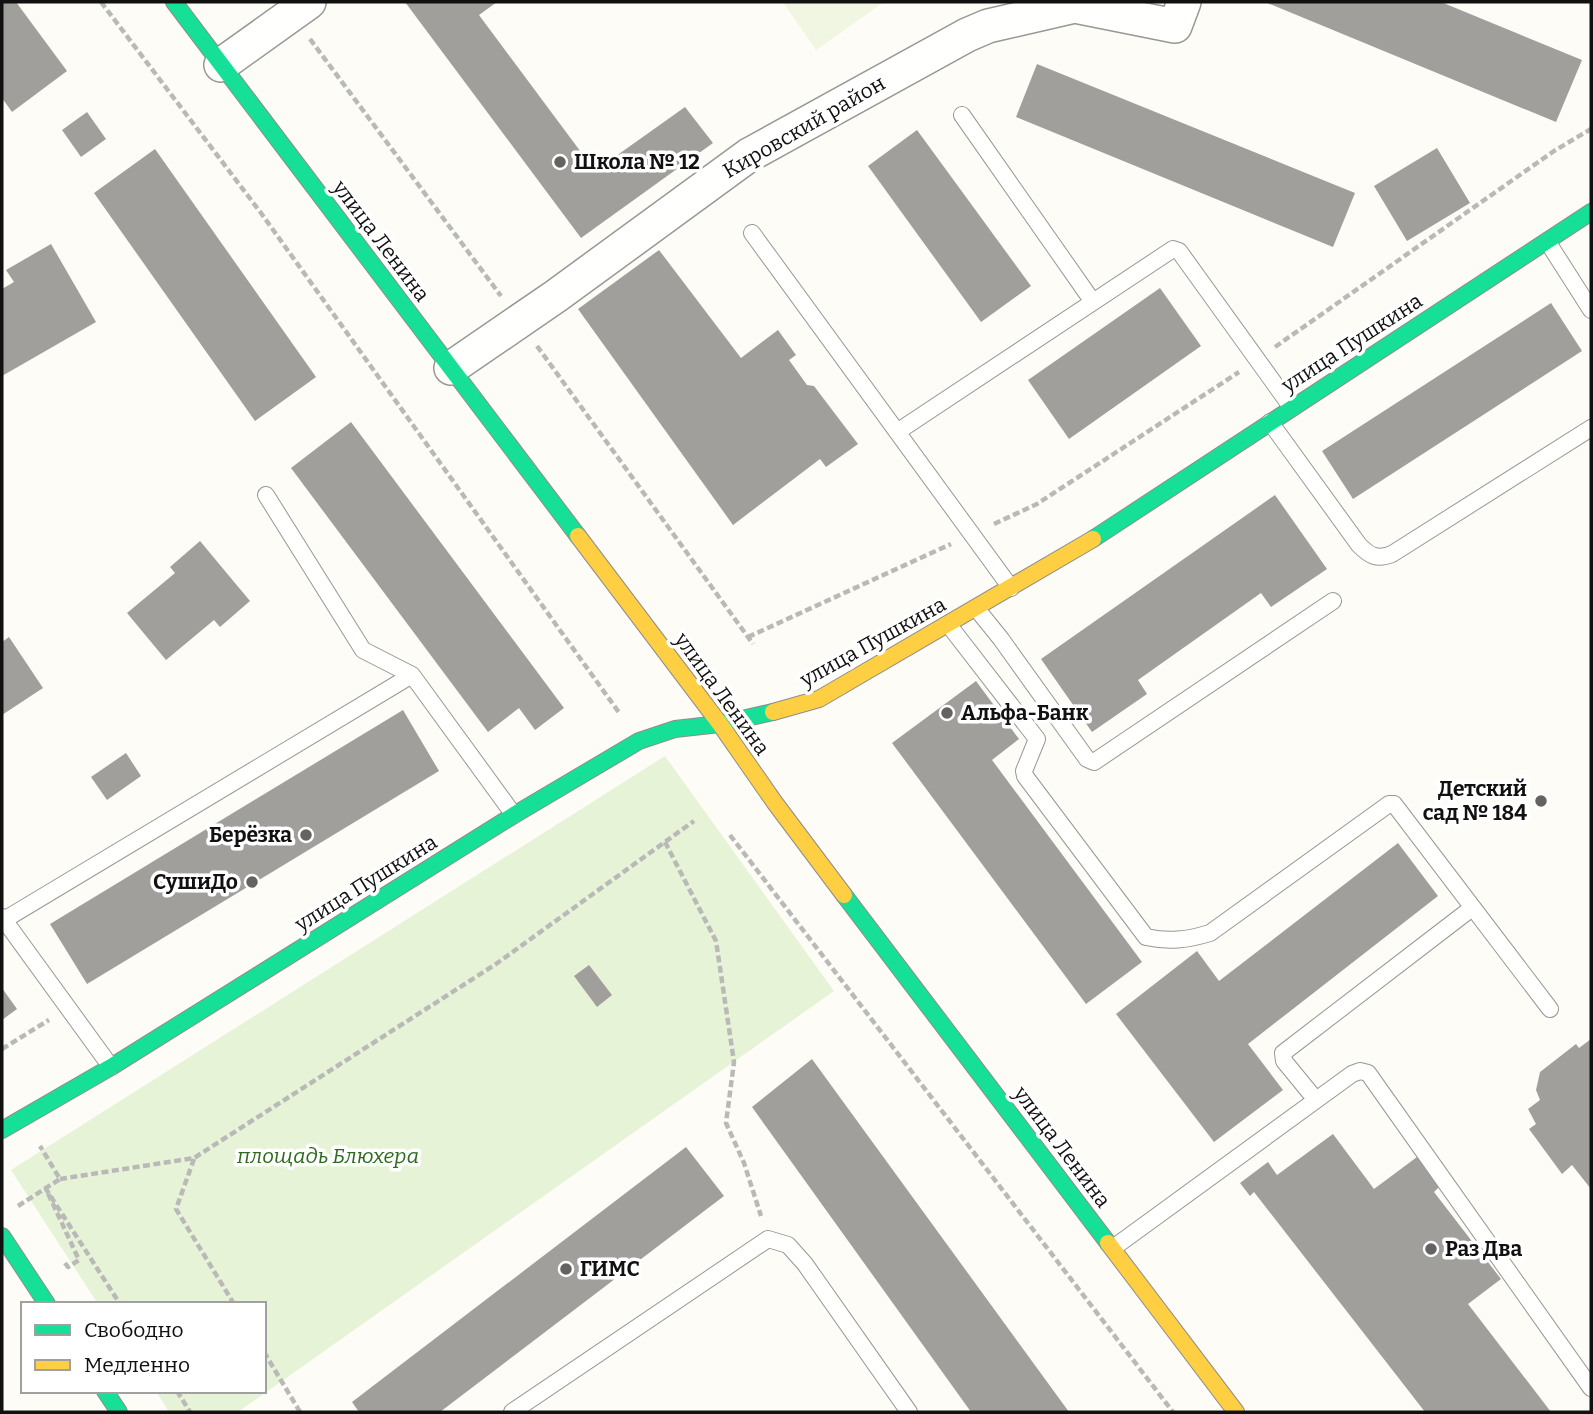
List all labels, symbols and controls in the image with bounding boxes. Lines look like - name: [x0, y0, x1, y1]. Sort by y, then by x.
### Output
- street label: Кировский район: [718, 70, 890, 184]
- place label: Школа № 12: [574, 149, 700, 175]
- marker: Школа № 12: [552, 154, 568, 170]
- street label: улица Ленина: [326, 174, 435, 307]
- street label: улица Пушкина: [1276, 288, 1428, 399]
- street label: улица Пушкина: [795, 591, 951, 693]
- street label: улица Ленина: [668, 627, 775, 761]
- place label: Альфа-Банк: [961, 700, 1089, 726]
- marker: Альфа-Банк: [939, 705, 955, 721]
- place label: Детский сад № 184: [1423, 776, 1527, 826]
- marker: Детский сад № 184: [1533, 793, 1549, 809]
- place label: Берёзка: [209, 822, 292, 848]
- marker: Берёзка: [298, 827, 314, 843]
- street label: улица Пушкина: [289, 829, 442, 938]
- place label: СушиДо: [153, 869, 238, 895]
- marker: СушиДо: [244, 874, 260, 890]
- street label: улица Ленина: [1007, 1080, 1116, 1213]
- park label: площадь Блюхера: [236, 1143, 419, 1169]
- place label: Раз Два: [1445, 1236, 1522, 1262]
- marker: Раз Два: [1423, 1241, 1439, 1257]
- place label: ГИМС: [580, 1256, 640, 1282]
- marker: ГИМС: [558, 1261, 574, 1277]
- legend: [21, 1302, 266, 1393]
- text: Свободно: [84, 1317, 184, 1343]
- text: Медленно: [84, 1352, 190, 1378]

